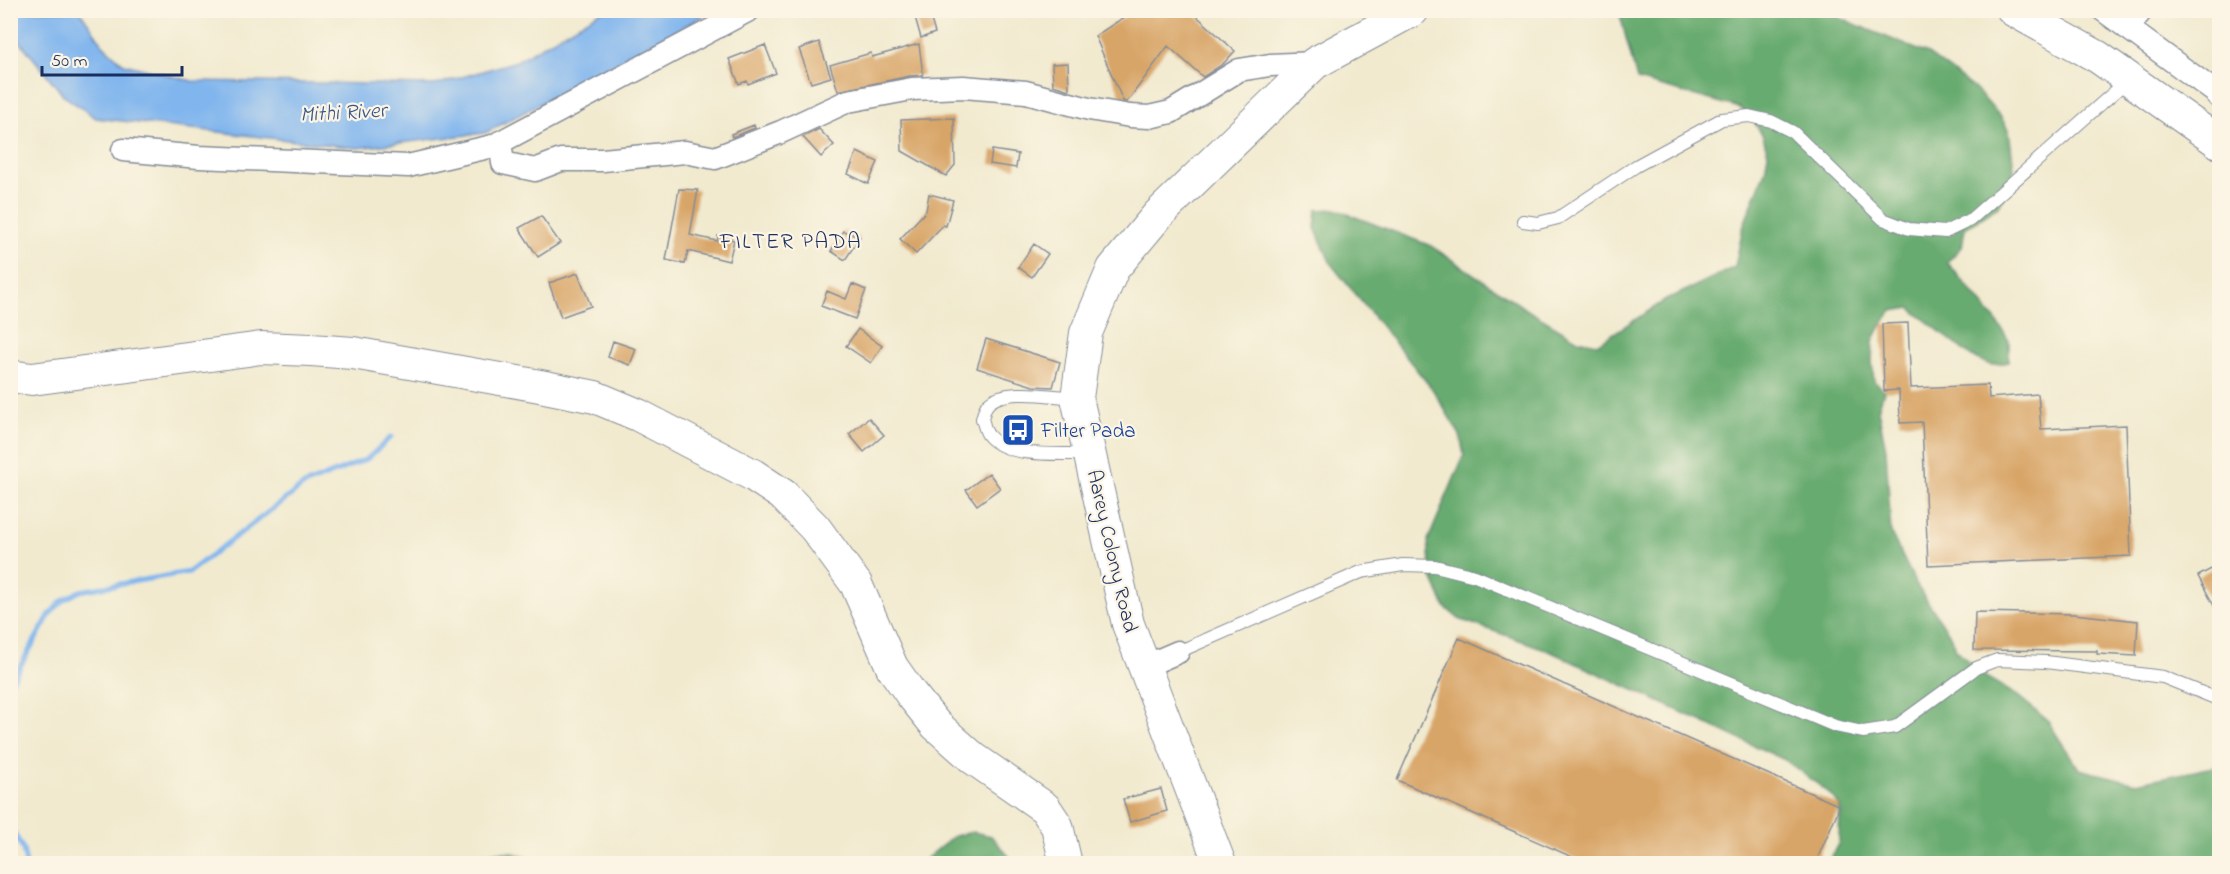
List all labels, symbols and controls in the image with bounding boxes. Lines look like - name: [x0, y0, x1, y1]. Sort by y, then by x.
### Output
- scale bar: [42, 39, 182, 77]
- text: 50 m: [51, 49, 88, 75]
- water label: Mithi River: [299, 96, 390, 132]
- district label: FILTER PADA: [719, 227, 862, 259]
- bus stop icon: Filter Pada: [1000, 412, 1036, 448]
- place label: Filter Pada: [1040, 417, 1136, 447]
- street label: Aarey Colony Road: [1076, 467, 1144, 637]

